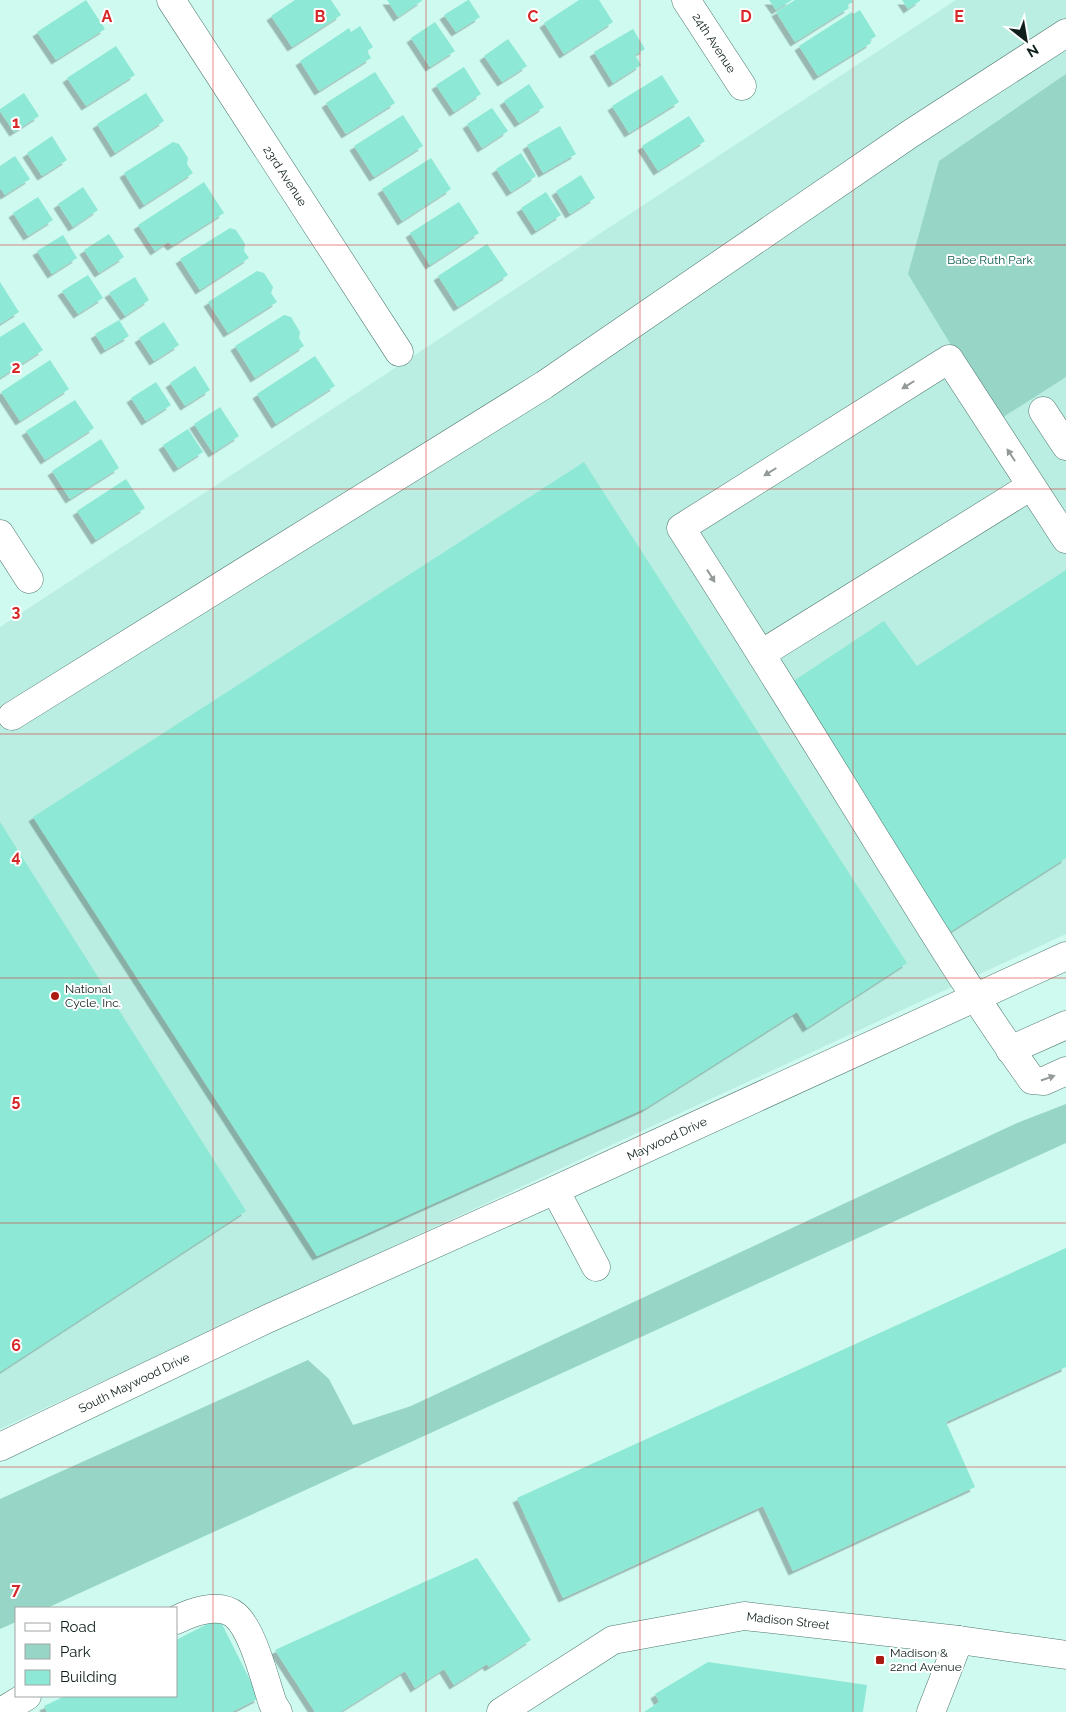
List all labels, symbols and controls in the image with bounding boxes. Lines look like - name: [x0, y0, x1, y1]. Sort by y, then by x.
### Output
- text: A: [102, 7, 113, 26]
- text: B: [315, 7, 326, 26]
- text: C: [528, 7, 539, 26]
- text: D: [740, 7, 752, 26]
- text: E: [954, 7, 964, 26]
- street label: 24th Avenue: [689, 10, 739, 76]
- north arrow: [1001, 15, 1051, 65]
- text: N: [1024, 42, 1041, 61]
- text: 1: [12, 113, 20, 132]
- street label: 23rd Avenue: [260, 143, 310, 209]
- park label: Babe Ruth Park: [947, 253, 1033, 267]
- text: 2: [11, 358, 21, 377]
- one-way arrow: [901, 381, 914, 390]
- one-way arrow: [1006, 448, 1016, 461]
- one-way arrow: [763, 467, 776, 476]
- one-way arrow: [707, 569, 716, 583]
- text: 3: [12, 602, 21, 621]
- text: 4: [11, 847, 21, 866]
- place label: National Cycle, Inc.: [65, 982, 121, 1010]
- marker: National Cycle, Inc.: [49, 990, 61, 1002]
- one-way arrow: [1041, 1074, 1056, 1082]
- text: 5: [12, 1091, 21, 1110]
- street label: Maywood Drive: [625, 1114, 709, 1164]
- text: 6: [11, 1336, 21, 1355]
- street label: South Maywood Drive: [76, 1350, 192, 1416]
- text: 7: [12, 1580, 21, 1599]
- legend: [15, 1607, 178, 1697]
- street label: Madison Street: [746, 1610, 830, 1632]
- text: Road: [60, 1618, 96, 1636]
- text: Park: [60, 1643, 91, 1661]
- place label: Madison & 22nd Avenue: [890, 1646, 962, 1674]
- marker: Madison & 22nd Avenue: [874, 1654, 886, 1666]
- text: Building: [60, 1668, 117, 1686]

